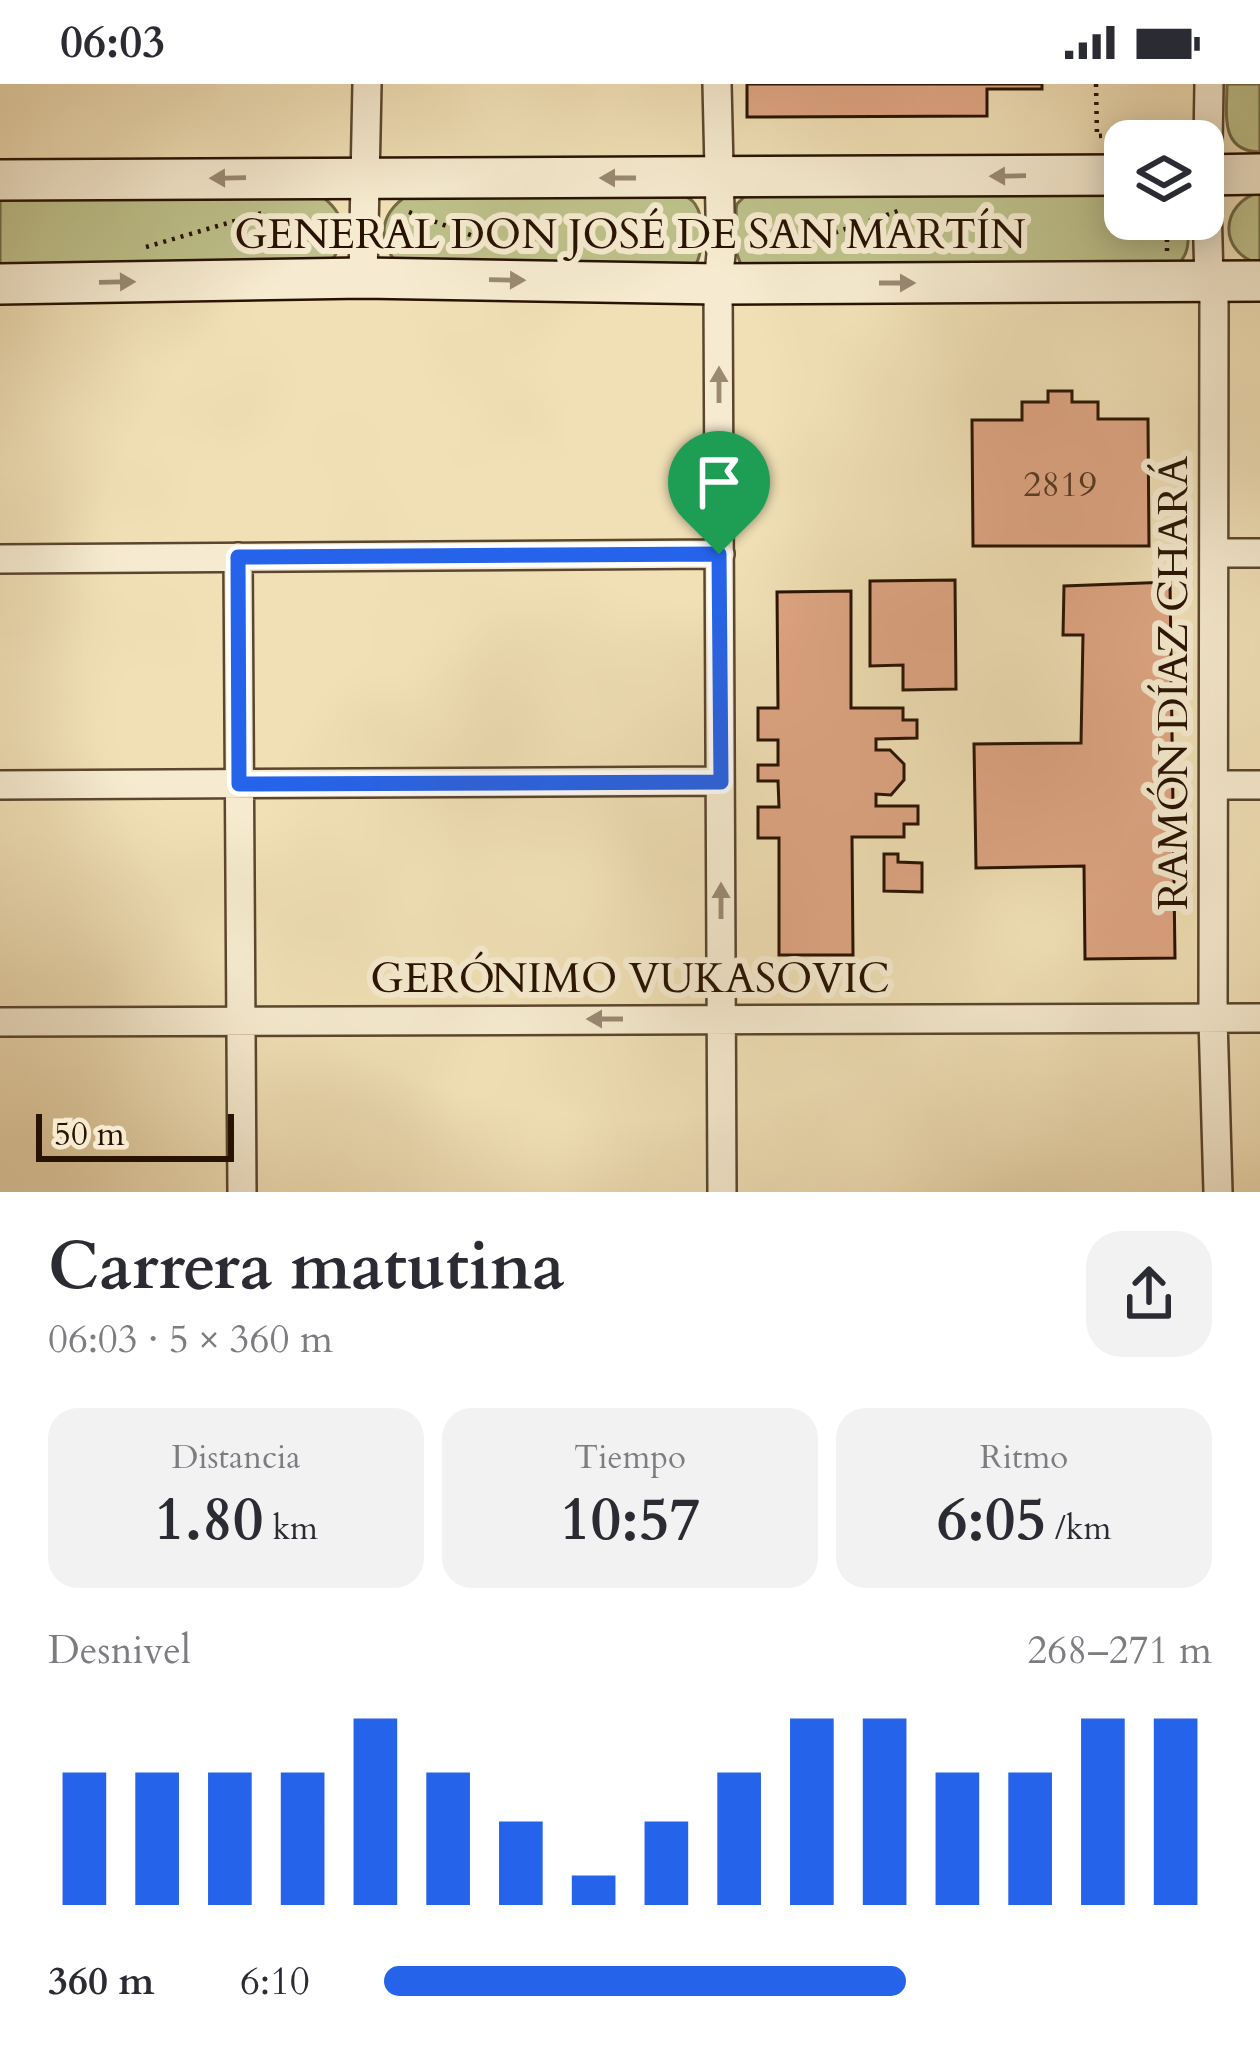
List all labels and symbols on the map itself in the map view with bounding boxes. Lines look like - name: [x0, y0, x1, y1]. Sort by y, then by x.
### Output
- one-way arrow: [988, 166, 1026, 185]
- one-way arrow: [208, 168, 246, 187]
- one-way arrow: [598, 168, 636, 188]
- street label: GENERAL DON JOSÉ DE SAN MARTÍN: [234, 206, 1026, 263]
- one-way arrow: [489, 271, 527, 290]
- one-way arrow: [99, 272, 137, 291]
- one-way arrow: [879, 273, 917, 292]
- one-way arrow: [709, 365, 729, 403]
- pin: [668, 431, 770, 554]
- street label: RAMÓN DÍAZ CHARÁ: [1145, 456, 1202, 910]
- house number: 2819: [1023, 460, 1097, 509]
- one-way arrow: [711, 881, 731, 919]
- street label: GERÓNIMO VUKASOVIC: [370, 950, 890, 1007]
- one-way arrow: [585, 1009, 623, 1029]
- scale bar: [36, 1108, 234, 1161]

